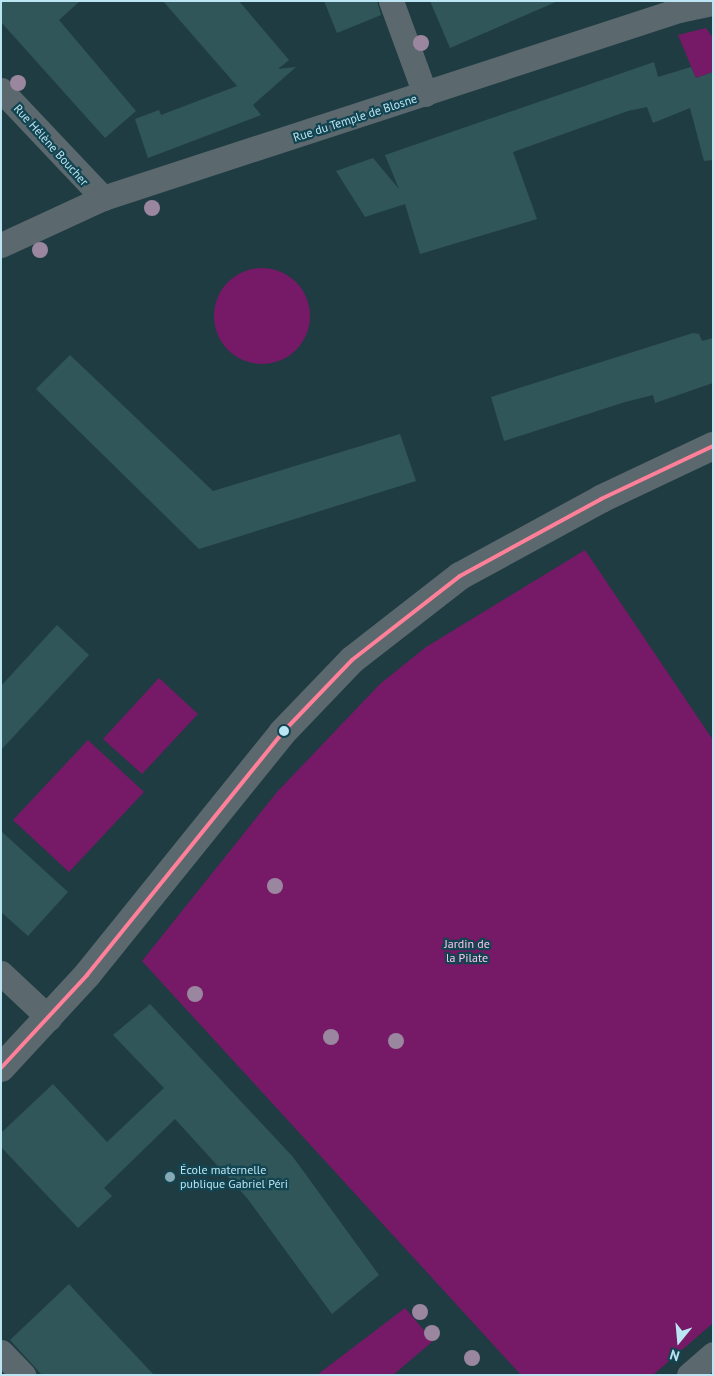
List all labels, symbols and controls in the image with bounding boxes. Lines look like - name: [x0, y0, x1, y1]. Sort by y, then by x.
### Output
- street label: Rue du Temple de Blosne: [291, 91, 419, 145]
- street label: Rue Hélène Boucher: [11, 101, 91, 189]
- unlabelled marker: [279, 726, 289, 736]
- park label: Jardin de la Pilate: [444, 937, 490, 965]
- place label: École maternelle publique Gabriel Péri: [180, 1163, 288, 1191]
- marker: École maternelle publique Gabriel Péri: [164, 1171, 176, 1183]
- north arrow: [654, 1316, 704, 1366]
- text: N: [668, 1345, 682, 1365]

